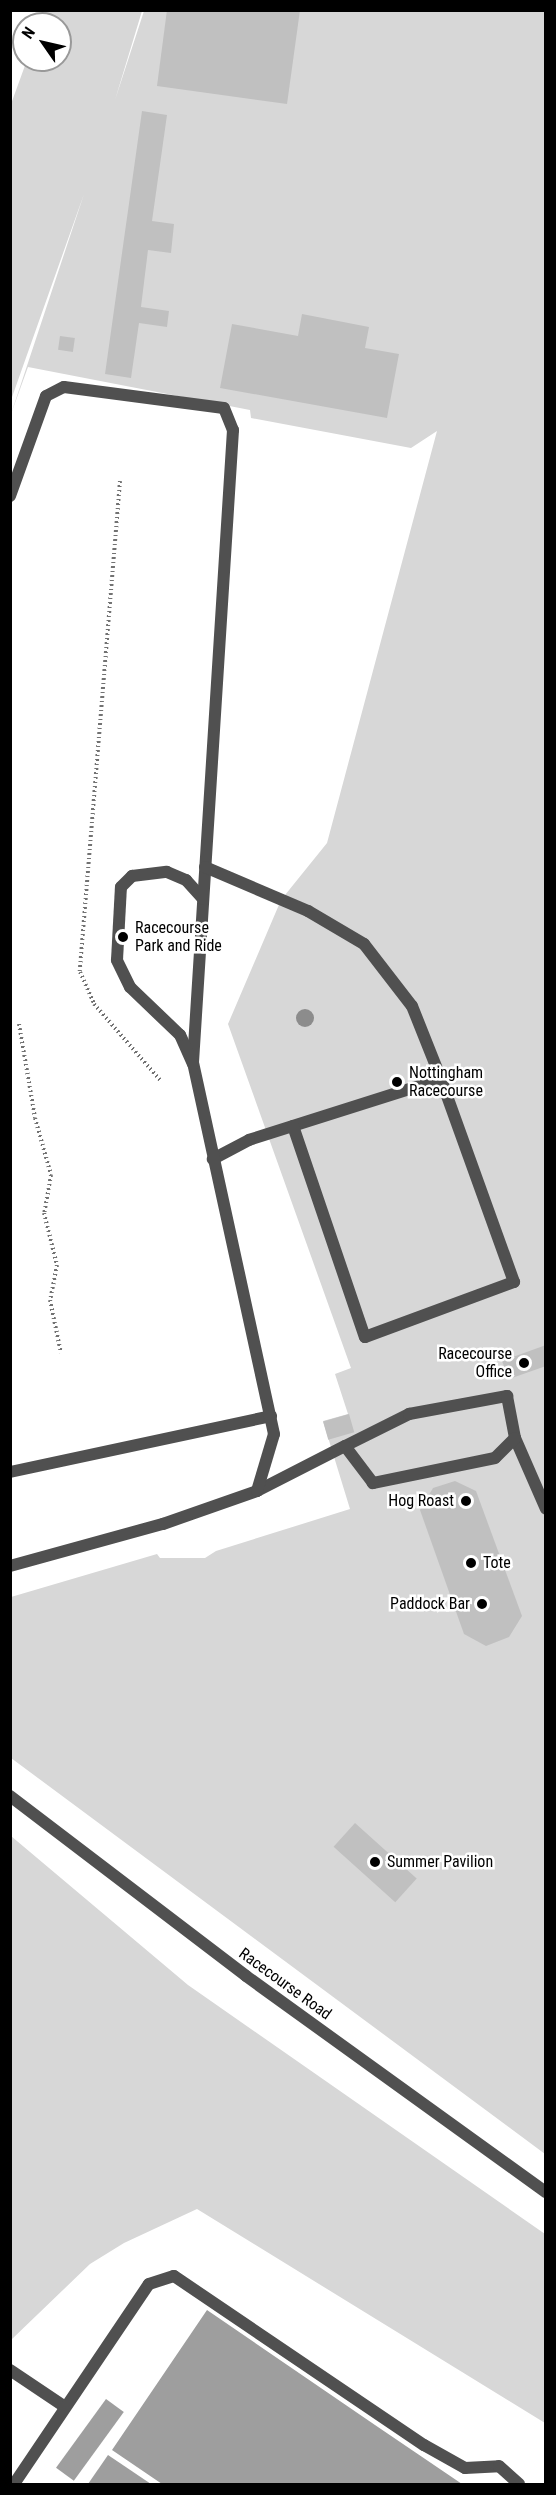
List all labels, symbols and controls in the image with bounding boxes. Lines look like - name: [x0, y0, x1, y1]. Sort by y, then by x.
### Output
- north arrow: [12, 12, 72, 72]
- text: N: [18, 23, 39, 42]
- place label: Racecourse Park and Ride: [135, 918, 222, 956]
- marker: Racecourse Park and Ride: [116, 930, 130, 944]
- place label: Nottingham Racecourse: [409, 1063, 483, 1101]
- marker: Nottingham Racecourse: [390, 1075, 404, 1089]
- place label: Racecourse Office: [438, 1344, 512, 1382]
- marker: Racecourse Office: [517, 1356, 531, 1370]
- place label: Hog Roast: [388, 1491, 454, 1511]
- marker: Hog Roast: [459, 1494, 473, 1508]
- place label: Tote: [483, 1553, 511, 1573]
- marker: Tote: [464, 1556, 478, 1570]
- place label: Paddock Bar: [390, 1594, 470, 1614]
- marker: Paddock Bar: [475, 1597, 489, 1611]
- place label: Summer Pavilion: [387, 1852, 493, 1872]
- marker: Summer Pavilion: [368, 1855, 382, 1869]
- street label: Racecourse Road: [235, 1944, 335, 2024]

